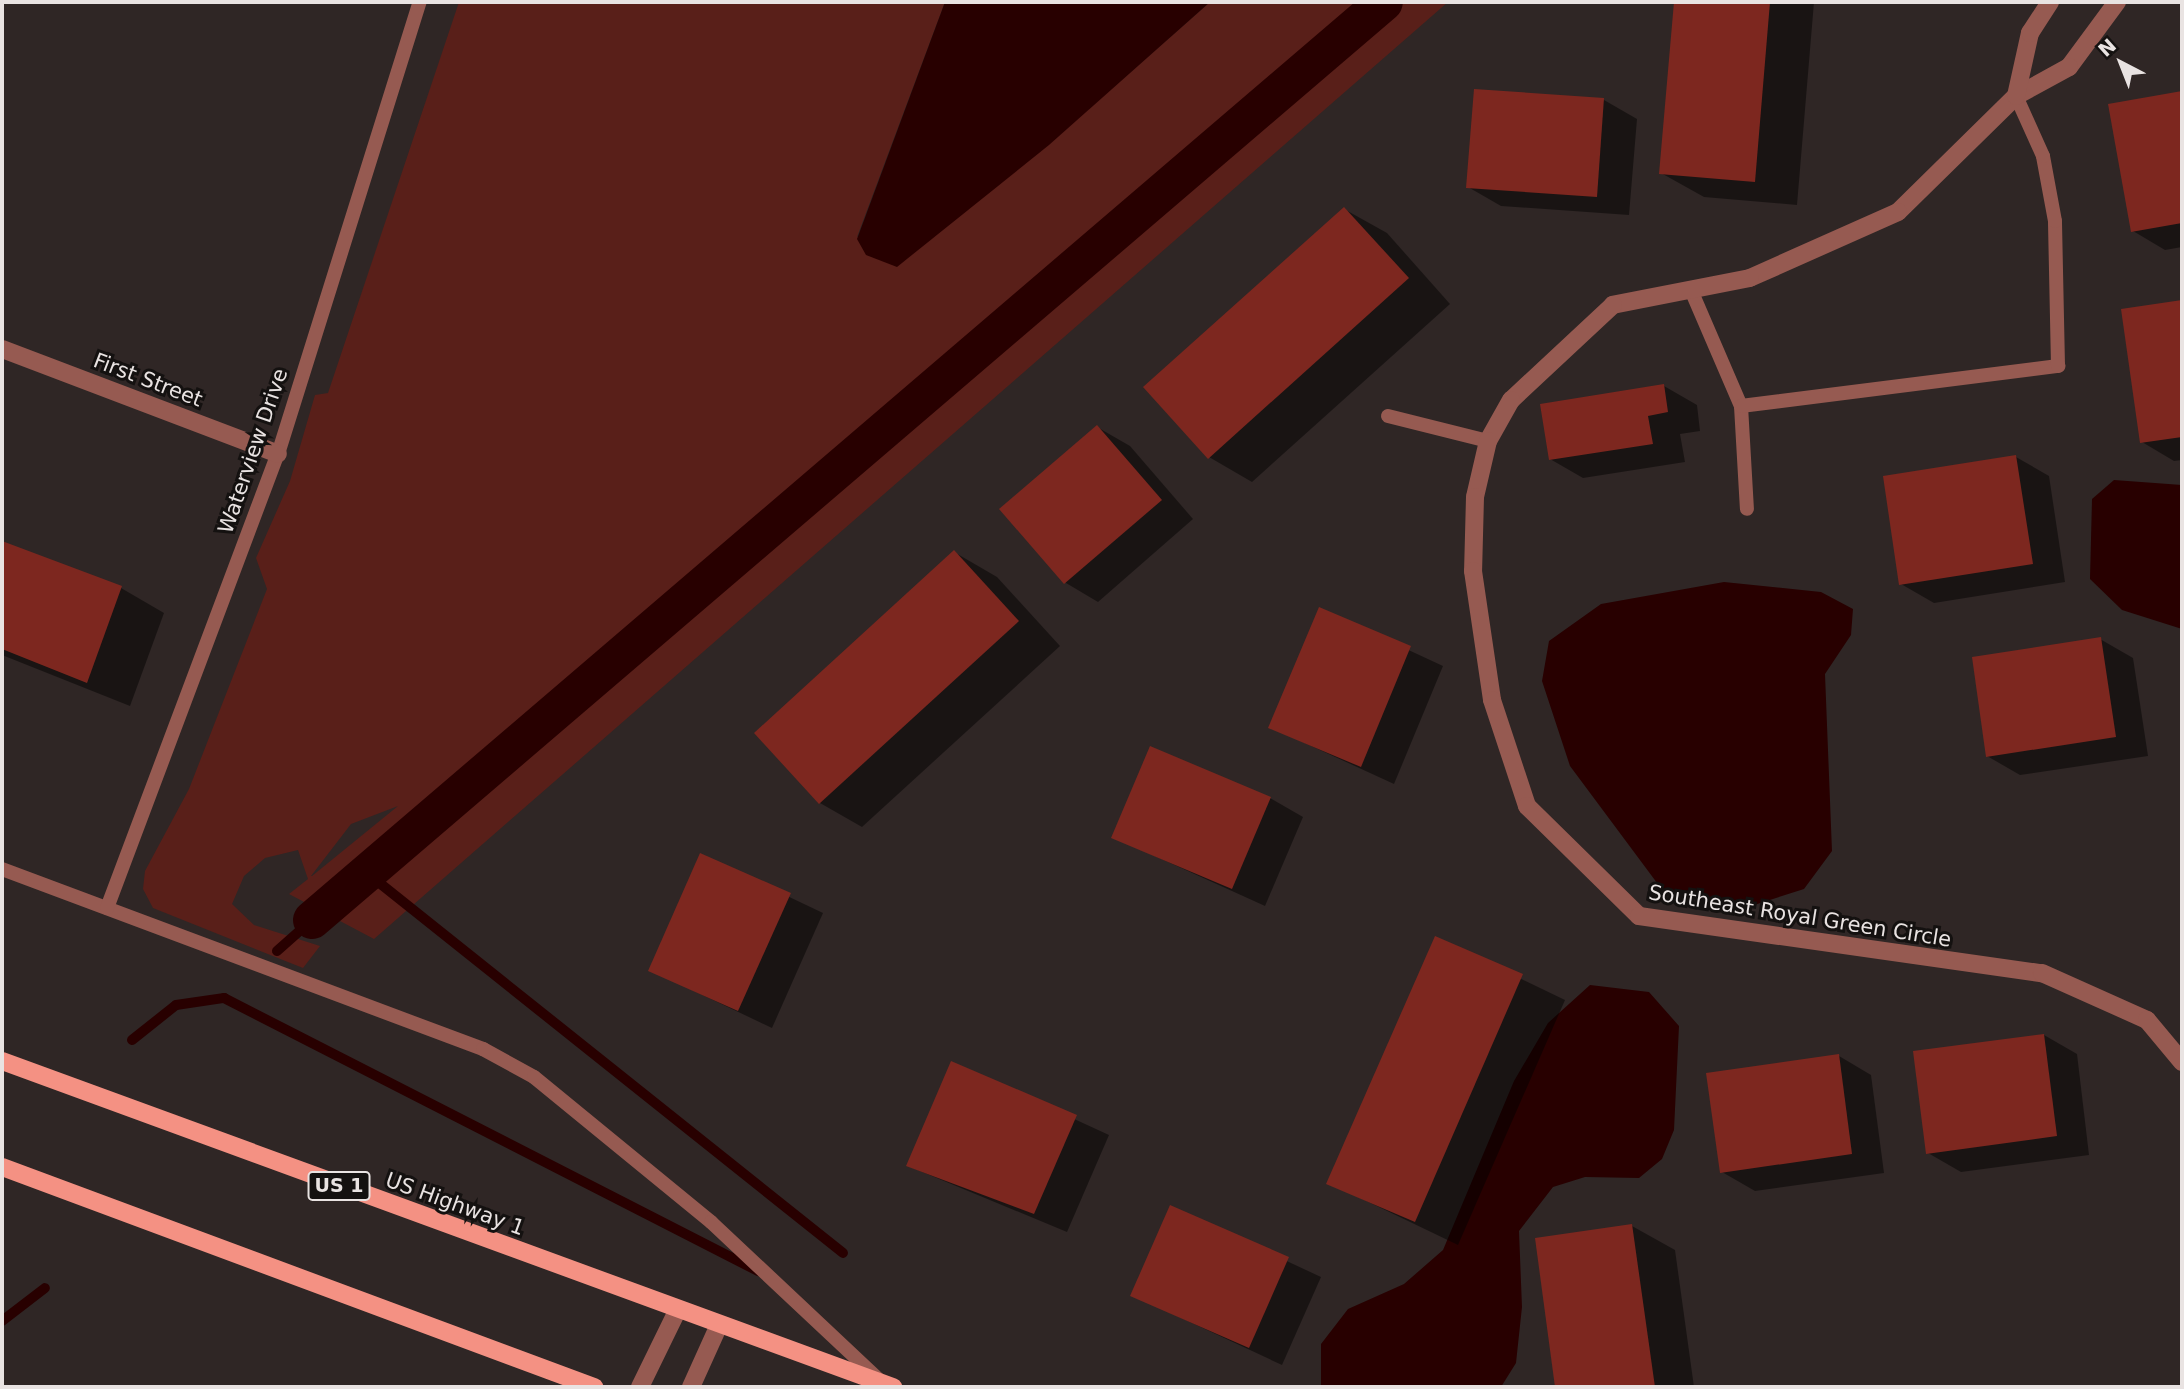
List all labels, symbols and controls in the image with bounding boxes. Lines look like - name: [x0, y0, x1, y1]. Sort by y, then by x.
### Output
- north arrow: [2086, 28, 2156, 98]
- text: N: [2094, 34, 2120, 61]
- street label: First Street: [90, 348, 206, 412]
- street label: Waterview Drive: [213, 365, 293, 537]
- street label: Southeast Royal Green Circle: [1647, 880, 1953, 952]
- street label: US Highway 1: [382, 1167, 528, 1241]
- road number: US 1: [308, 1170, 370, 1202]

